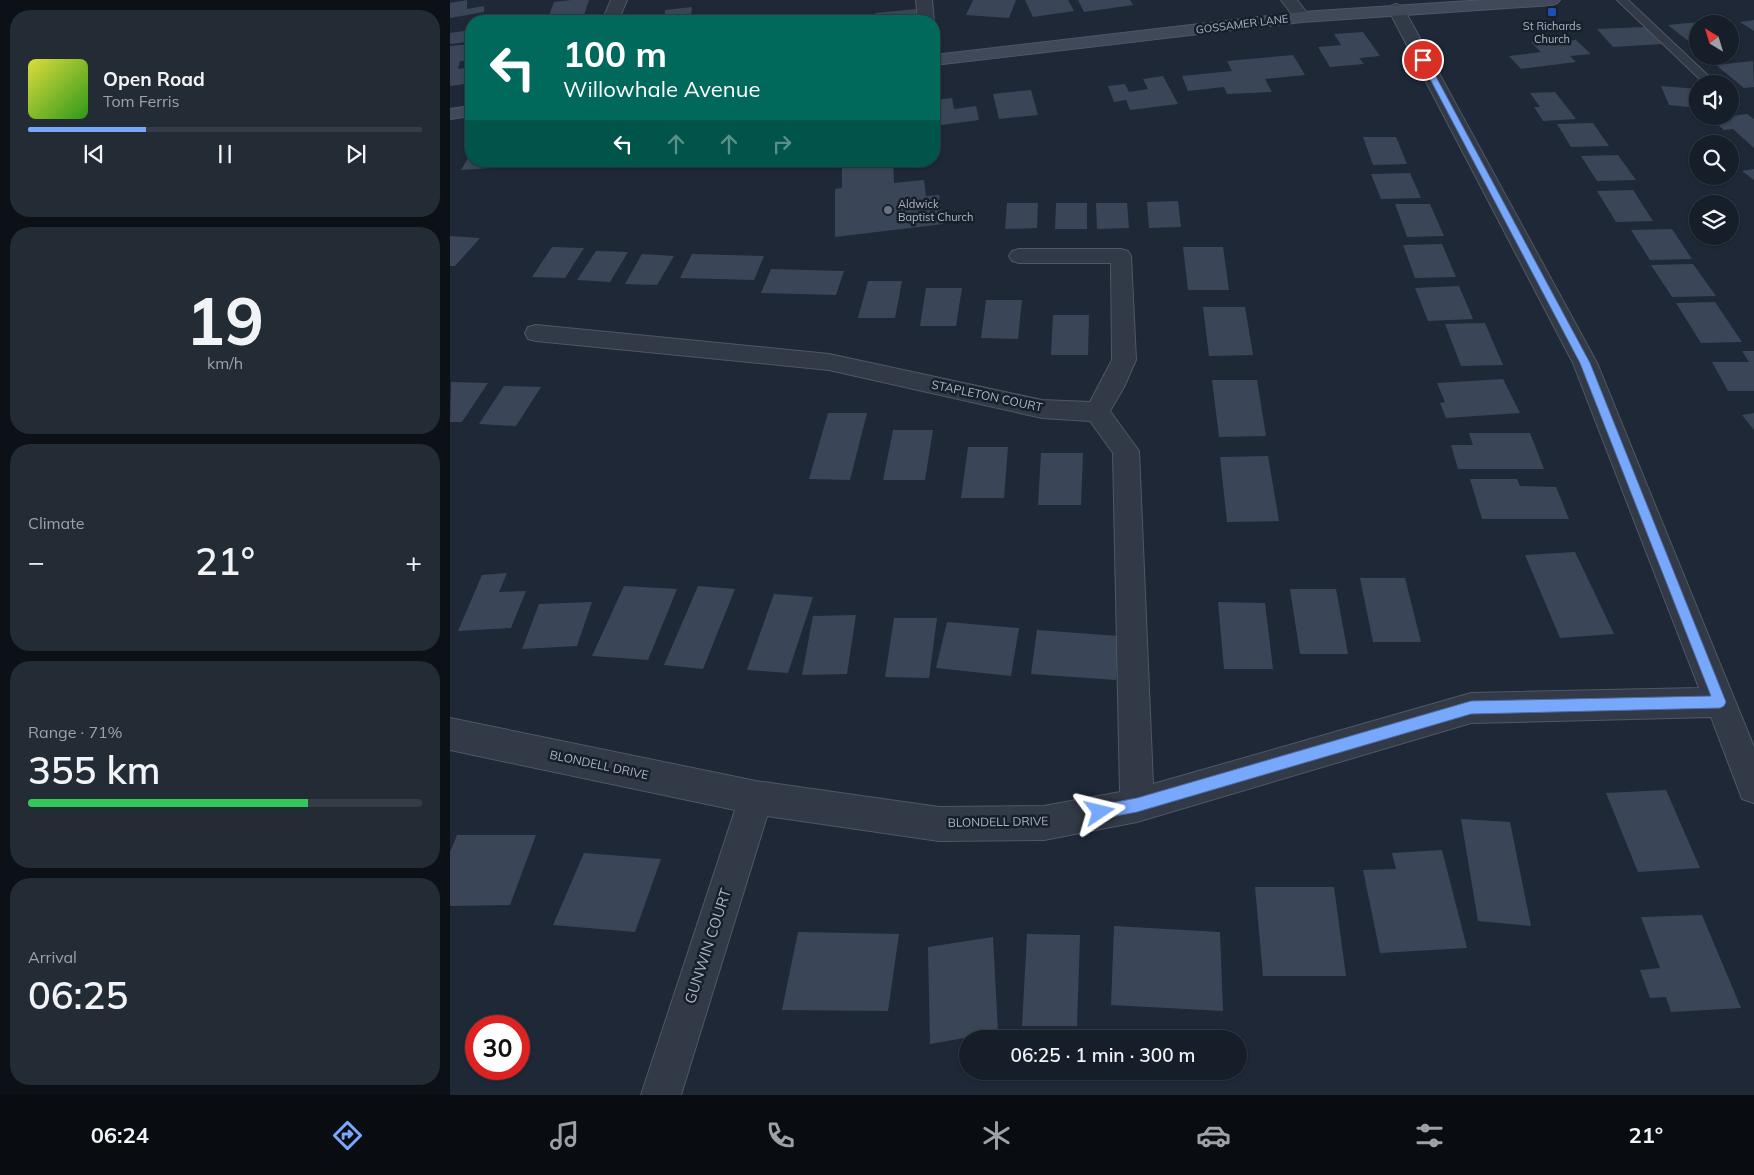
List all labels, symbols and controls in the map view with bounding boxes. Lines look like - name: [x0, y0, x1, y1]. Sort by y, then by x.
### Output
- marker: St Richards Church: [1546, 6, 1558, 18]
- street label: GOSSAMER LANE: [1195, 11, 1289, 37]
- north arrow: [1689, 15, 1739, 65]
- map controls: [1689, 15, 1739, 245]
- place label: St Richards Church: [1523, 19, 1581, 46]
- text: 100 m: [563, 32, 667, 76]
- icon: left: [480, 35, 545, 100]
- pin: [1402, 39, 1444, 81]
- icon: arrive: [1409, 46, 1437, 74]
- text: Open Road: [103, 67, 205, 91]
- text: Willowhale Avenue: [563, 75, 760, 103]
- button: sound: [1689, 75, 1739, 125]
- text: Tom Ferris: [103, 91, 180, 111]
- icon: left: [609, 130, 637, 158]
- icon: ahead: [662, 130, 690, 158]
- icon: ahead: [715, 130, 743, 158]
- icon: right: [768, 130, 796, 158]
- button: search: [1689, 135, 1739, 185]
- icon: previous: [80, 140, 108, 168]
- icon: pause: [211, 140, 239, 168]
- icon: next: [342, 140, 370, 168]
- button: layers: [1689, 195, 1739, 245]
- place label: Aldwick Baptist Church: [898, 197, 973, 224]
- marker: Aldwick Baptist Church: [882, 204, 894, 216]
- text: 19: [186, 280, 264, 361]
- text: km/h: [207, 353, 243, 373]
- street label: STAPLETON COURT: [930, 376, 1045, 415]
- text: Climate: [28, 513, 84, 533]
- text: 21°: [195, 537, 255, 585]
- text: −: [28, 544, 45, 579]
- text: +: [405, 544, 422, 579]
- text: Range · 71%: [28, 722, 123, 742]
- text: 355 km: [28, 746, 161, 794]
- street label: BLONDELL DRIVE: [548, 747, 650, 782]
- position arrow: [1073, 785, 1125, 837]
- street label: BLONDELL DRIVE: [948, 813, 1048, 830]
- street label: GUNWIN COURT: [680, 886, 735, 1006]
- text: Arrival: [28, 947, 77, 967]
- text: 06:25: [28, 971, 128, 1019]
- speed limit sign: 30: [465, 1015, 530, 1080]
- text: 06:25 · 1 min · 300 m: [1010, 1043, 1196, 1067]
- icon: directions: [330, 1118, 365, 1153]
- icon: music: [547, 1118, 582, 1153]
- icon: phone: [763, 1118, 798, 1153]
- icon: climate: [979, 1118, 1014, 1153]
- icon: car: [1196, 1118, 1231, 1153]
- icon: filters: [1412, 1118, 1447, 1153]
- text: 06:24: [91, 1121, 149, 1149]
- text: 21°: [1628, 1121, 1663, 1149]

